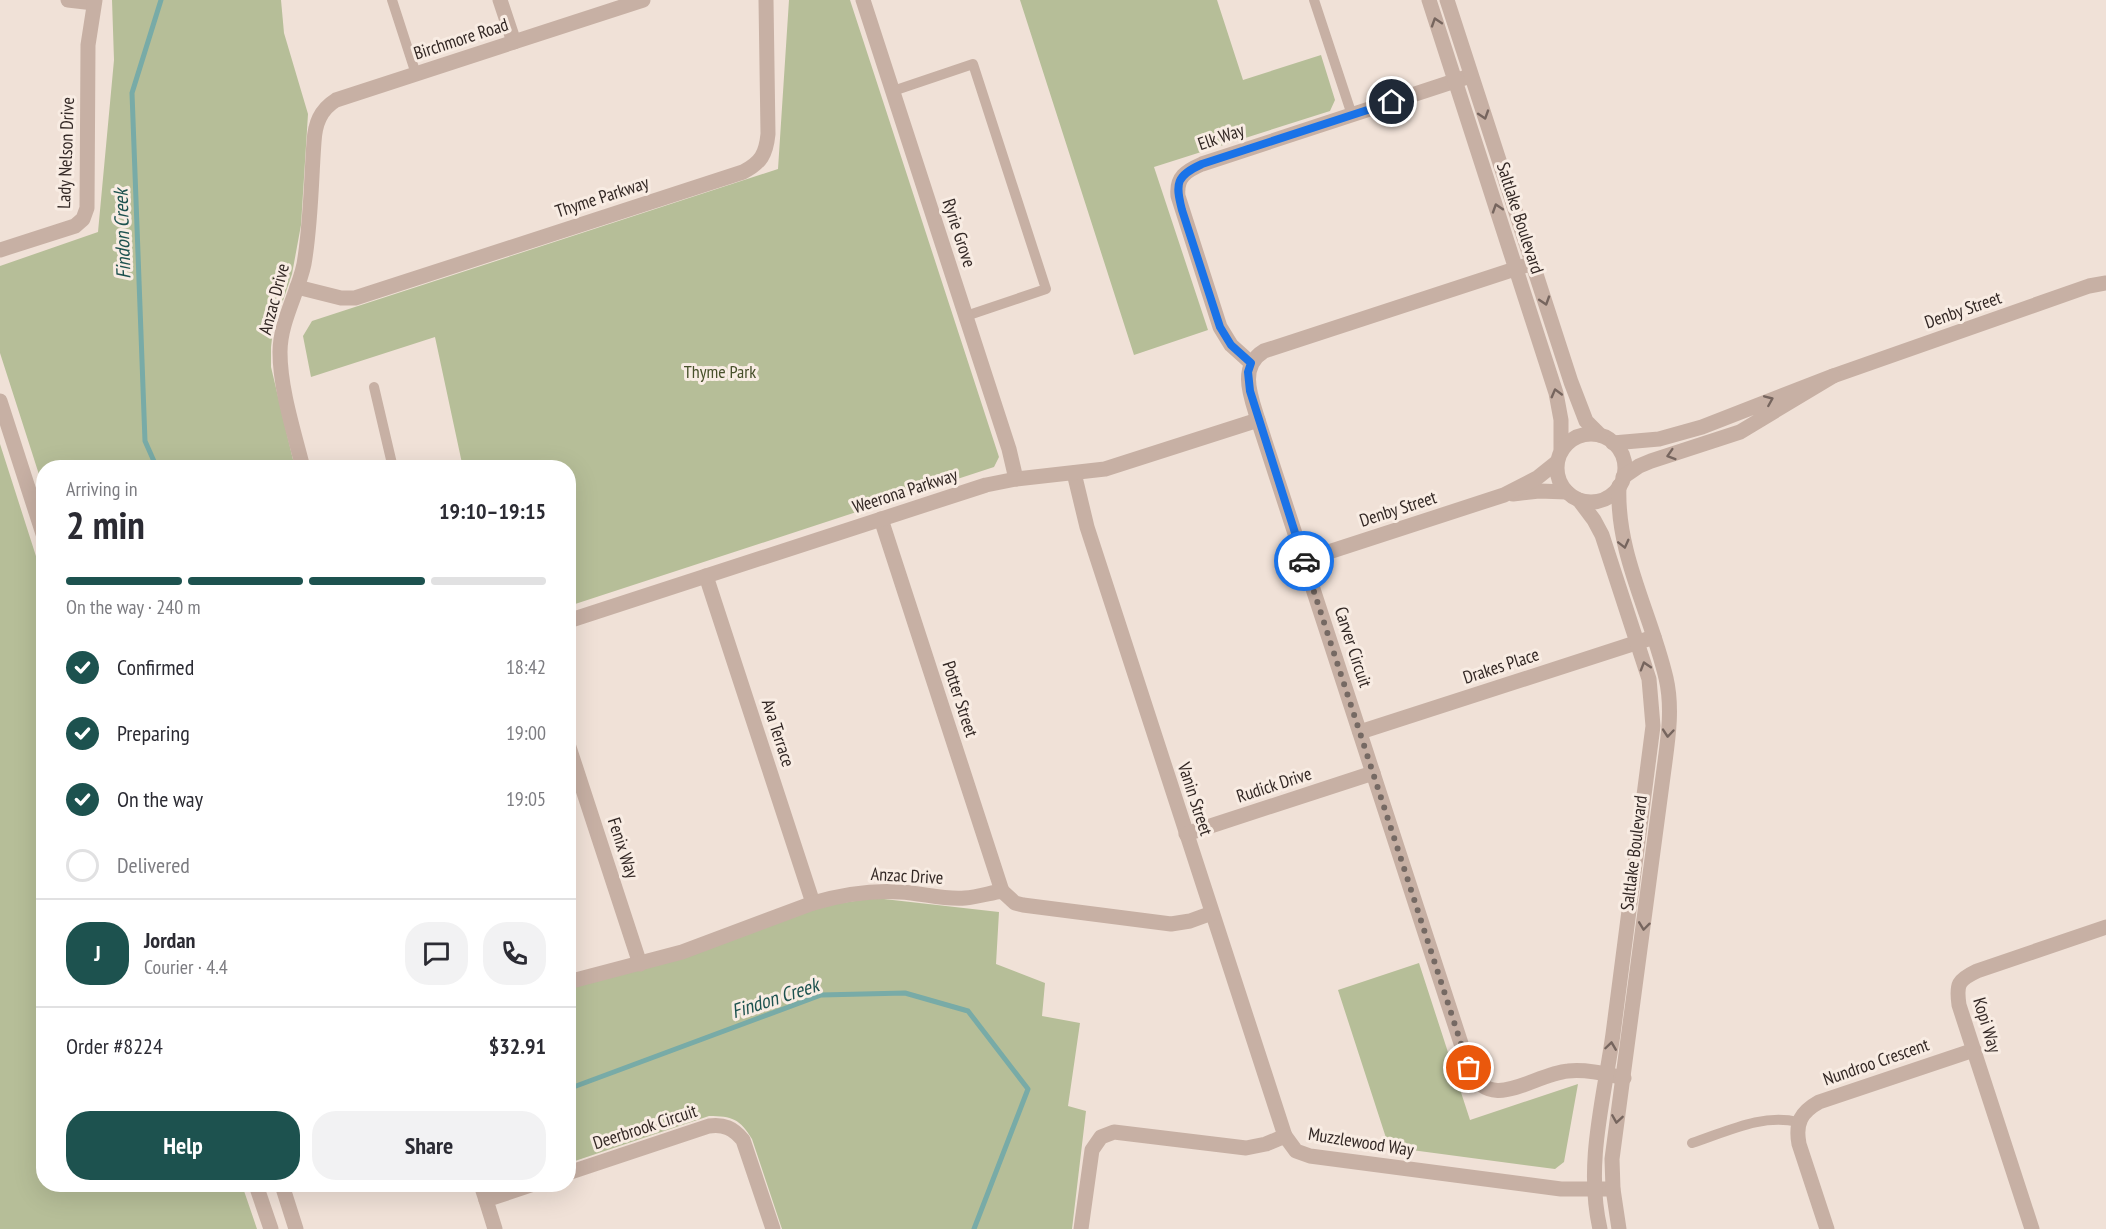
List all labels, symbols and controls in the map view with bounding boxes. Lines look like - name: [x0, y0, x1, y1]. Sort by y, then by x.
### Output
- street label: Birchmore Road: [411, 12, 511, 65]
- one-way arrow: [1431, 17, 1443, 28]
- pin: [1366, 76, 1417, 127]
- icon: home: [1375, 85, 1408, 118]
- street label: Lady Nelson Drive: [52, 97, 79, 209]
- one-way arrow: [1477, 110, 1490, 120]
- street label: Elk Way: [1195, 118, 1247, 155]
- street label: Saltlake Boulevard: [1492, 159, 1549, 276]
- street label: Thyme Parkway: [552, 171, 652, 222]
- water label: Findon Creek: [107, 186, 137, 280]
- street label: Ryrie Grove: [938, 196, 981, 270]
- one-way arrow: [1491, 203, 1504, 214]
- street label: Anzac Drive: [253, 261, 294, 337]
- street label: Denby Street: [1921, 286, 2004, 333]
- one-way arrow: [1538, 295, 1550, 306]
- park label: Thyme Park: [684, 360, 756, 383]
- one-way arrow: [1551, 389, 1563, 399]
- one-way arrow: [1763, 395, 1774, 407]
- one-way arrow: [1666, 448, 1677, 460]
- street label: Weerona Parkway: [849, 463, 961, 518]
- text: Arriving in: [66, 476, 138, 502]
- street label: Denby Street: [1356, 485, 1439, 532]
- text: 19:10–19:15: [439, 497, 546, 525]
- text: 2 min: [66, 499, 145, 550]
- courier: [1274, 531, 1334, 591]
- one-way arrow: [1617, 539, 1630, 549]
- icon: car: [1288, 545, 1321, 578]
- text: On the way · 240 m: [66, 594, 201, 620]
- street label: Carver Circuit: [1330, 604, 1377, 690]
- street label: Drakes Place: [1460, 642, 1542, 689]
- icon: check: [66, 651, 99, 684]
- text: Confirmed: [117, 653, 194, 681]
- text: 18:42: [506, 654, 546, 680]
- street label: Potter Street: [937, 658, 984, 740]
- one-way arrow: [1640, 661, 1652, 672]
- street label: Ava Terrace: [757, 696, 800, 770]
- icon: check: [66, 717, 99, 750]
- text: Preparing: [117, 719, 190, 747]
- text: 19:00: [506, 720, 546, 746]
- one-way arrow: [1662, 728, 1675, 737]
- street label: Vanin Street: [1173, 758, 1218, 838]
- street label: Rudick Drive: [1233, 762, 1314, 807]
- icon: check: [66, 783, 99, 816]
- text: On the way: [117, 785, 203, 813]
- text: 19:05: [506, 786, 546, 812]
- street label: Saltlake Boulevard: [1615, 794, 1652, 912]
- street label: Fenix Way: [603, 815, 644, 881]
- text: Delivered: [117, 851, 190, 879]
- street label: Anzac Drive: [870, 862, 944, 889]
- one-way arrow: [1638, 921, 1650, 931]
- button: chat: [405, 922, 468, 985]
- button: phone: [483, 922, 546, 985]
- text: Jordan: [144, 926, 195, 954]
- text: J: [94, 939, 101, 967]
- text: Courier · 4.4: [144, 954, 228, 980]
- water label: Findon Creek: [728, 971, 824, 1024]
- street label: Kopi Way: [1968, 994, 2007, 1056]
- text: Order #8224: [66, 1032, 163, 1060]
- text: $32.91: [489, 1032, 546, 1060]
- street label: Nundroo Crescent: [1820, 1033, 1932, 1090]
- pin: [1443, 1042, 1494, 1093]
- one-way arrow: [1604, 1042, 1617, 1051]
- icon: bag: [1452, 1051, 1485, 1084]
- street label: Deerbrook Circuit: [590, 1099, 700, 1154]
- button: Help: [66, 1111, 300, 1180]
- button: Share: [312, 1111, 546, 1180]
- one-way arrow: [1611, 1114, 1624, 1124]
- street label: Muzzlewood Way: [1307, 1122, 1416, 1161]

